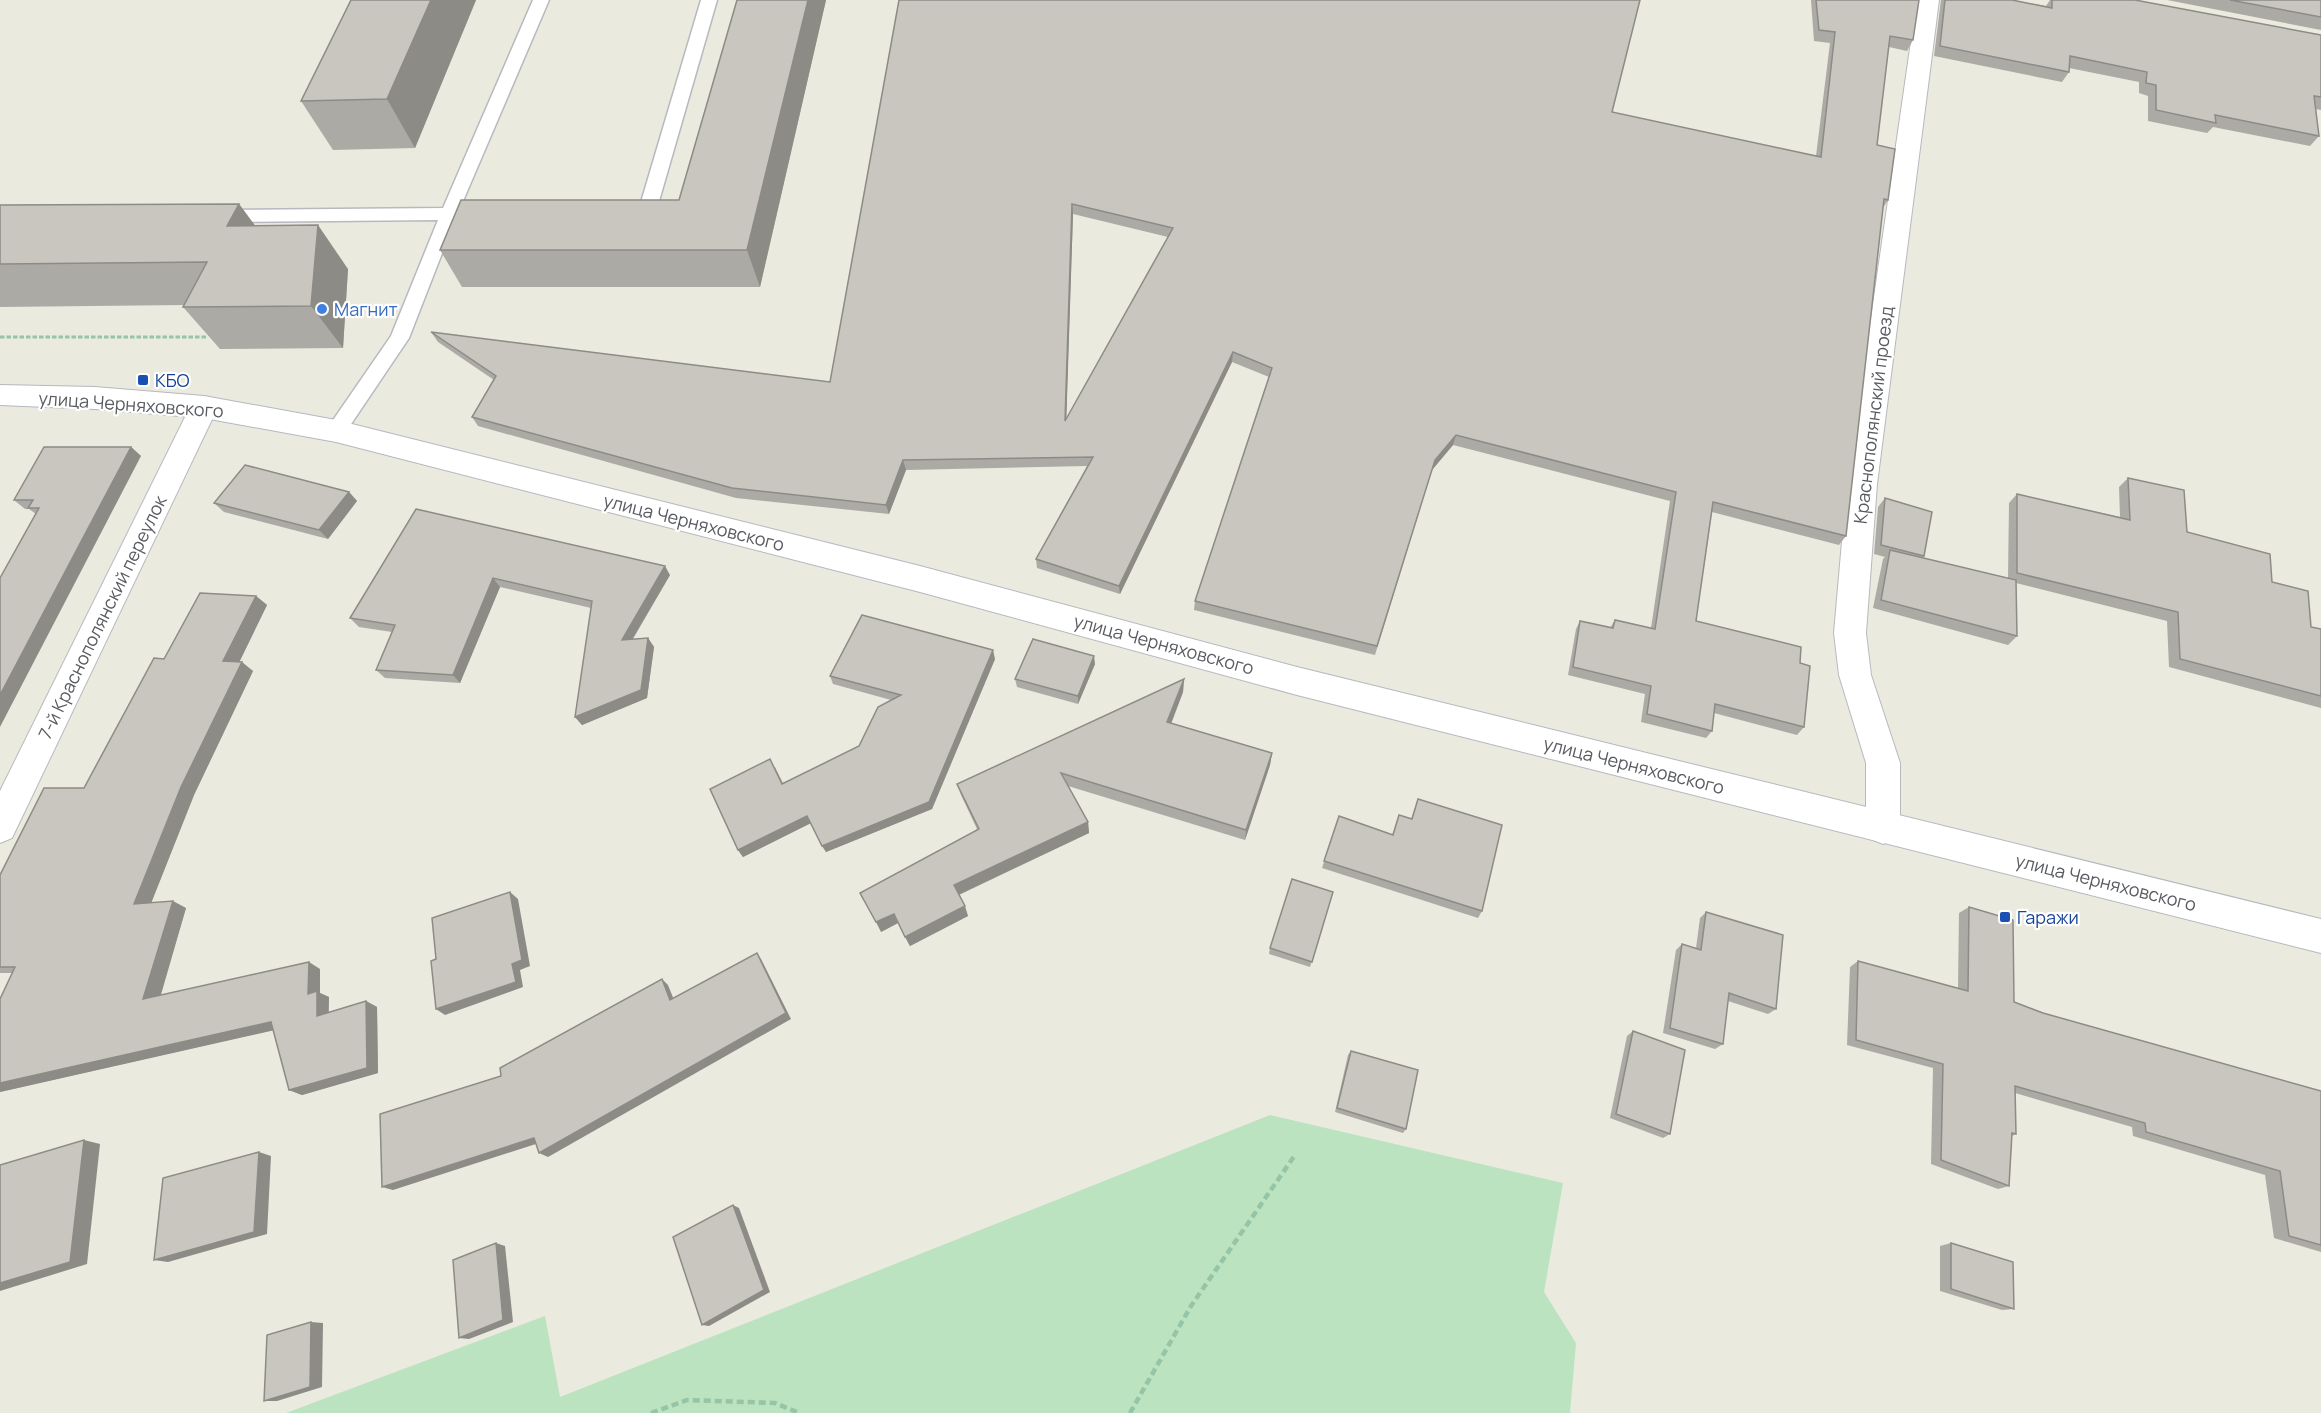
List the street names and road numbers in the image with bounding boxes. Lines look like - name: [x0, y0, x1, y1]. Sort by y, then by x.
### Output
- street label: Краснополянский проезд: [1848, 305, 1898, 525]
- street label: улица Черняховского: [38, 386, 224, 422]
- street label: улица Черняховского: [601, 488, 787, 556]
- street label: 7-й Краснополянский переулок: [32, 490, 172, 743]
- street label: улица Черняховского: [1071, 608, 1257, 680]
- street label: улица Черняховского: [1541, 731, 1727, 799]
- street label: улица Черняховского: [2013, 848, 2199, 916]

